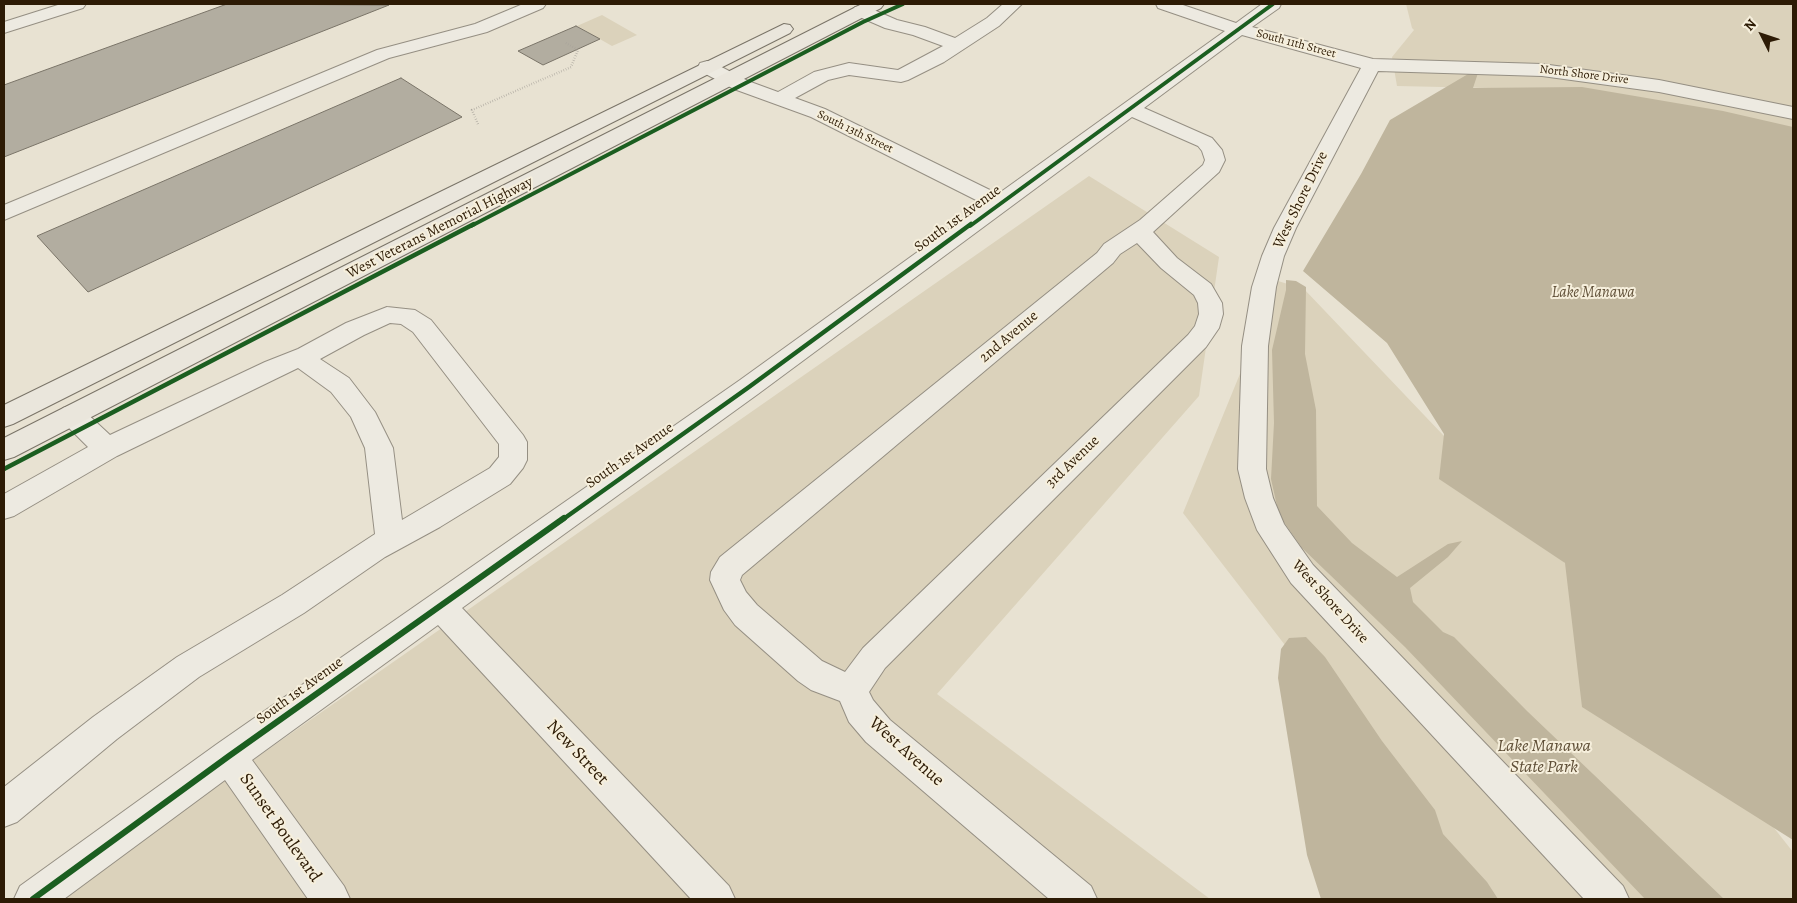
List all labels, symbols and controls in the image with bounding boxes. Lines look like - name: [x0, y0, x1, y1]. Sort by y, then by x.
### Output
- north arrow: [1737, 10, 1787, 60]
- text: N: [1740, 15, 1761, 35]
- street label: South 11th Street: [1255, 26, 1337, 62]
- street label: North Shore Drive: [1539, 62, 1629, 88]
- street label: South 13th Street: [815, 107, 895, 157]
- street label: West Shore Drive: [1270, 149, 1332, 251]
- street label: West Veterans Memorial Highway: [344, 173, 536, 283]
- street label: South 1st Avenue: [911, 181, 1005, 257]
- water label: Lake Manawa: [1551, 283, 1635, 303]
- street label: 2nd Avenue: [976, 307, 1042, 367]
- street label: South 1st Avenue: [583, 419, 677, 493]
- street label: 3rd Avenue: [1042, 432, 1104, 492]
- street label: West Shore Drive: [1288, 557, 1372, 647]
- street label: South 1st Avenue: [253, 653, 347, 729]
- street label: West Avenue: [864, 713, 948, 791]
- street label: New Street: [541, 716, 613, 790]
- park label: Lake Manawa State Park: [1497, 736, 1591, 779]
- street label: Sunset Boulevard: [234, 769, 326, 887]

